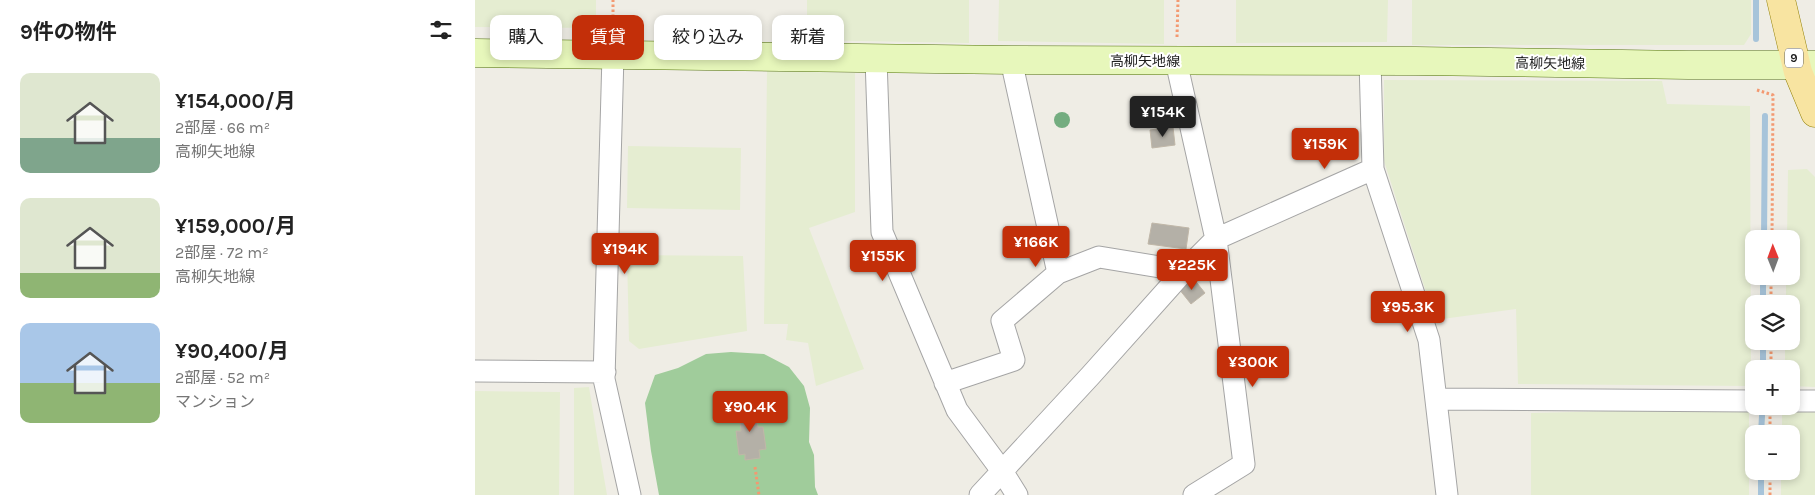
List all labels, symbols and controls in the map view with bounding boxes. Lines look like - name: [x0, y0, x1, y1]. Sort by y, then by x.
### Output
- chip: 購入: [490, 15, 562, 60]
- chip: 賃貸: [572, 15, 644, 60]
- chip: 絞り込み: [654, 15, 762, 60]
- chip: 新着: [772, 15, 844, 60]
- icon: filters: [427, 16, 455, 44]
- text: 9件の物件: [20, 20, 117, 44]
- road number: 9: [1785, 48, 1803, 68]
- street label: 高柳矢地線: [1110, 53, 1180, 70]
- street label: 高柳矢地線: [1515, 54, 1585, 73]
- text: ¥154,000/月: [175, 89, 296, 113]
- icon: home: [60, 93, 120, 153]
- pin: ¥154K: [1128, 96, 1198, 138]
- text: ¥154K: [1141, 102, 1185, 121]
- text: 2部屋 · 66 m²: [175, 118, 270, 137]
- pin: ¥159K: [1290, 128, 1360, 170]
- text: ¥159K: [1303, 134, 1347, 153]
- text: 高柳矢地線: [175, 142, 255, 161]
- text: ¥159,000/月: [175, 214, 296, 238]
- icon: home: [60, 218, 120, 278]
- pin: ¥166K: [1001, 226, 1071, 268]
- north arrow: [1745, 230, 1800, 285]
- map controls: [1745, 230, 1800, 480]
- pin: ¥194K: [590, 232, 660, 275]
- text: ¥166K: [1014, 232, 1058, 251]
- text: ¥194K: [603, 239, 647, 258]
- pin: ¥155K: [848, 240, 918, 282]
- text: 2部屋 · 72 m²: [175, 243, 269, 262]
- text: ¥155K: [861, 246, 905, 265]
- pin: ¥225K: [1157, 248, 1227, 291]
- text: ¥225K: [1168, 255, 1216, 274]
- text: 高柳矢地線: [175, 267, 255, 286]
- pin: ¥95.3K: [1367, 290, 1449, 333]
- button: layers: [1745, 295, 1800, 350]
- text: ¥95.3K: [1382, 297, 1434, 316]
- text: ¥90,400/月: [175, 339, 289, 363]
- icon: home: [60, 343, 120, 403]
- pin: ¥300K: [1218, 346, 1288, 388]
- text: ¥300K: [1228, 352, 1278, 371]
- button: +: [1745, 360, 1800, 415]
- text: 2部屋 · 52 m²: [175, 368, 270, 387]
- pin: ¥90.4K: [709, 390, 791, 433]
- text: マンション: [175, 392, 255, 411]
- text: ¥90.4K: [724, 397, 776, 416]
- button: −: [1745, 425, 1800, 480]

